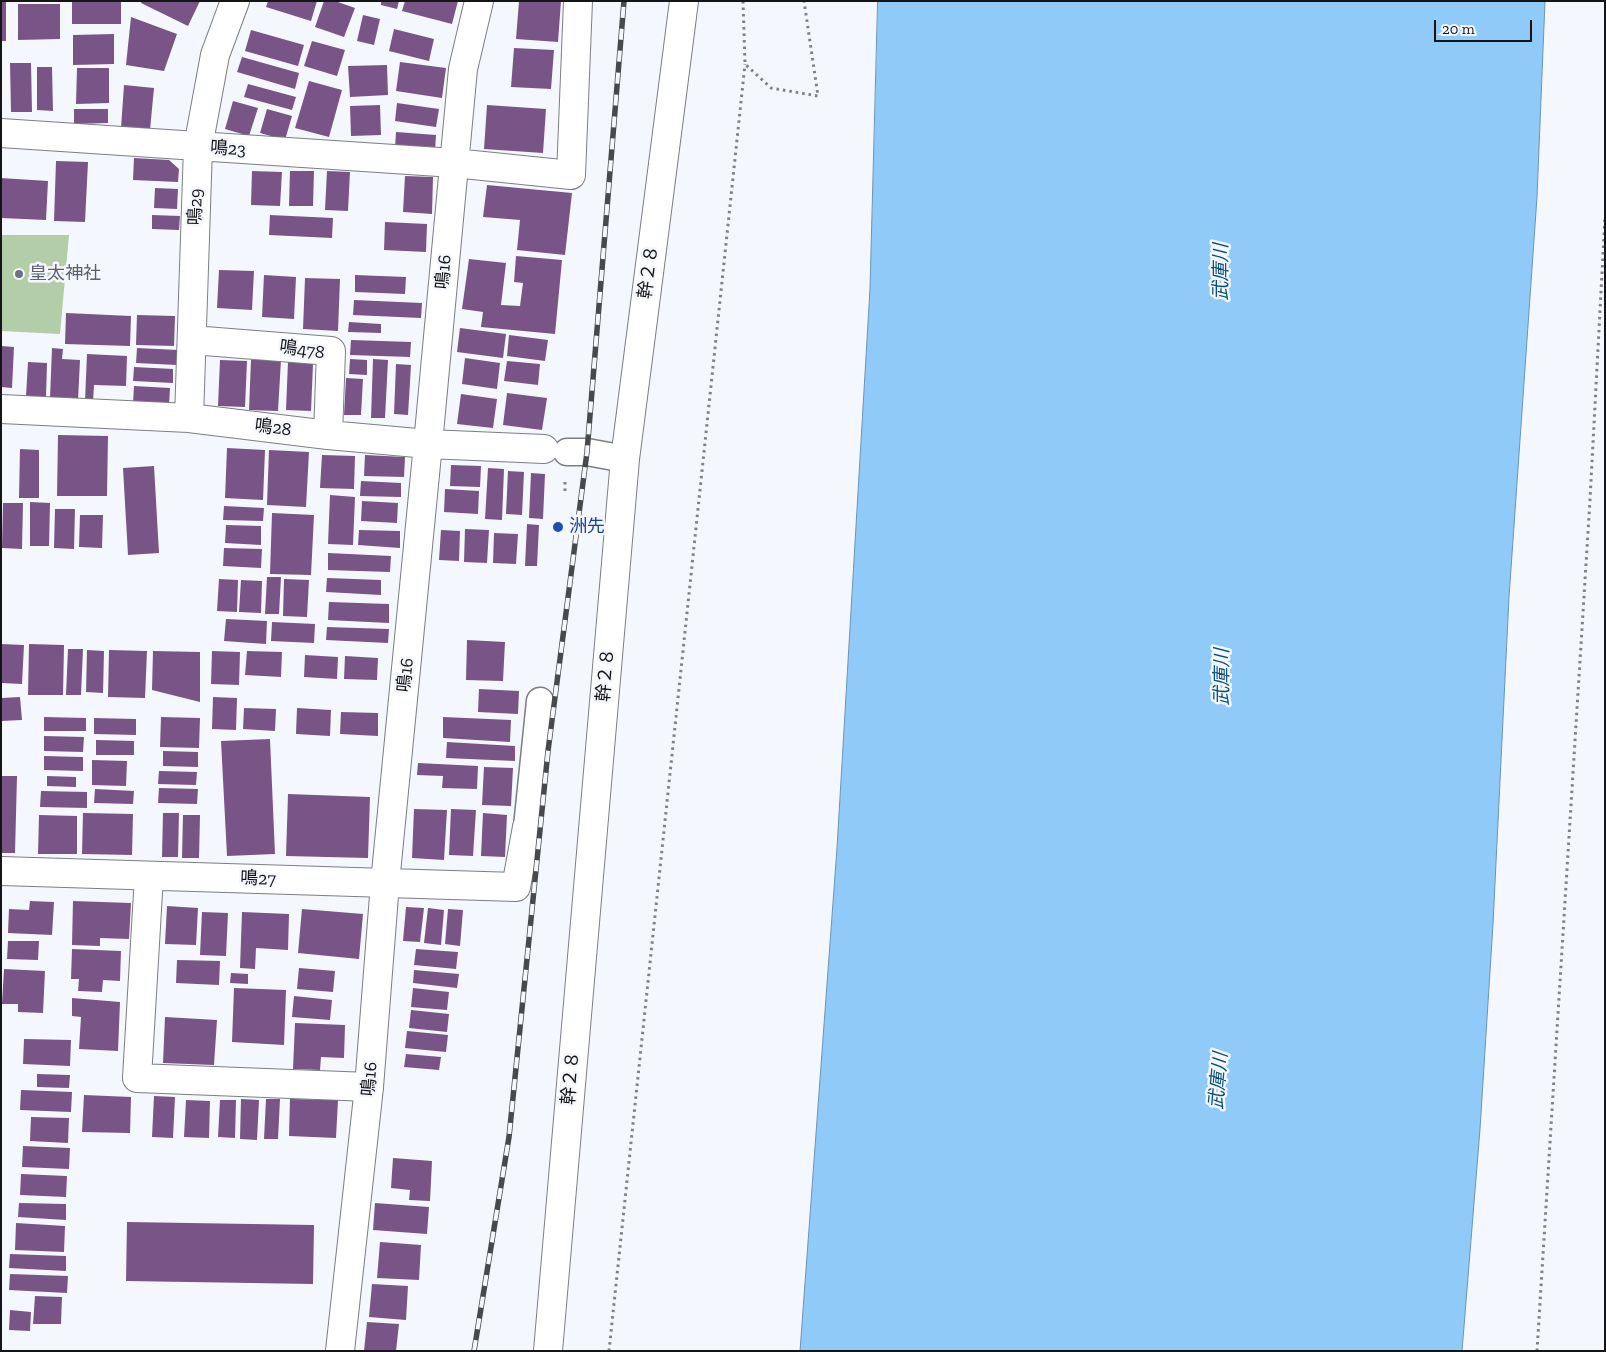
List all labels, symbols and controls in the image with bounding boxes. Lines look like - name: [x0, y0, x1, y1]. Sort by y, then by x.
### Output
- scale bar: [1436, 10, 1534, 42]
- text: 20 m: [1442, 20, 1475, 38]
- street label: 鳴23: [209, 137, 247, 161]
- street label: 鳴29: [185, 188, 207, 226]
- street label: 幹２８: [635, 244, 663, 300]
- water label: 武庫川: [1211, 244, 1233, 300]
- street label: 鳴16: [432, 254, 456, 290]
- place label: 皇太神社: [29, 263, 101, 285]
- marker: 皇太神社: [13, 268, 25, 280]
- street label: 鳴478: [278, 336, 326, 364]
- street label: 鳴28: [253, 415, 293, 441]
- place label: 洲先: [569, 516, 605, 538]
- marker: 洲先: [551, 520, 565, 534]
- street label: 幹２８: [593, 647, 619, 703]
- water label: 武庫川: [1212, 649, 1234, 705]
- street label: 鳴16: [393, 657, 419, 693]
- street label: 鳴27: [240, 868, 276, 890]
- street label: 幹２８: [558, 1050, 584, 1106]
- water label: 武庫川: [1205, 1052, 1233, 1110]
- street label: 鳴16: [358, 1061, 382, 1097]

